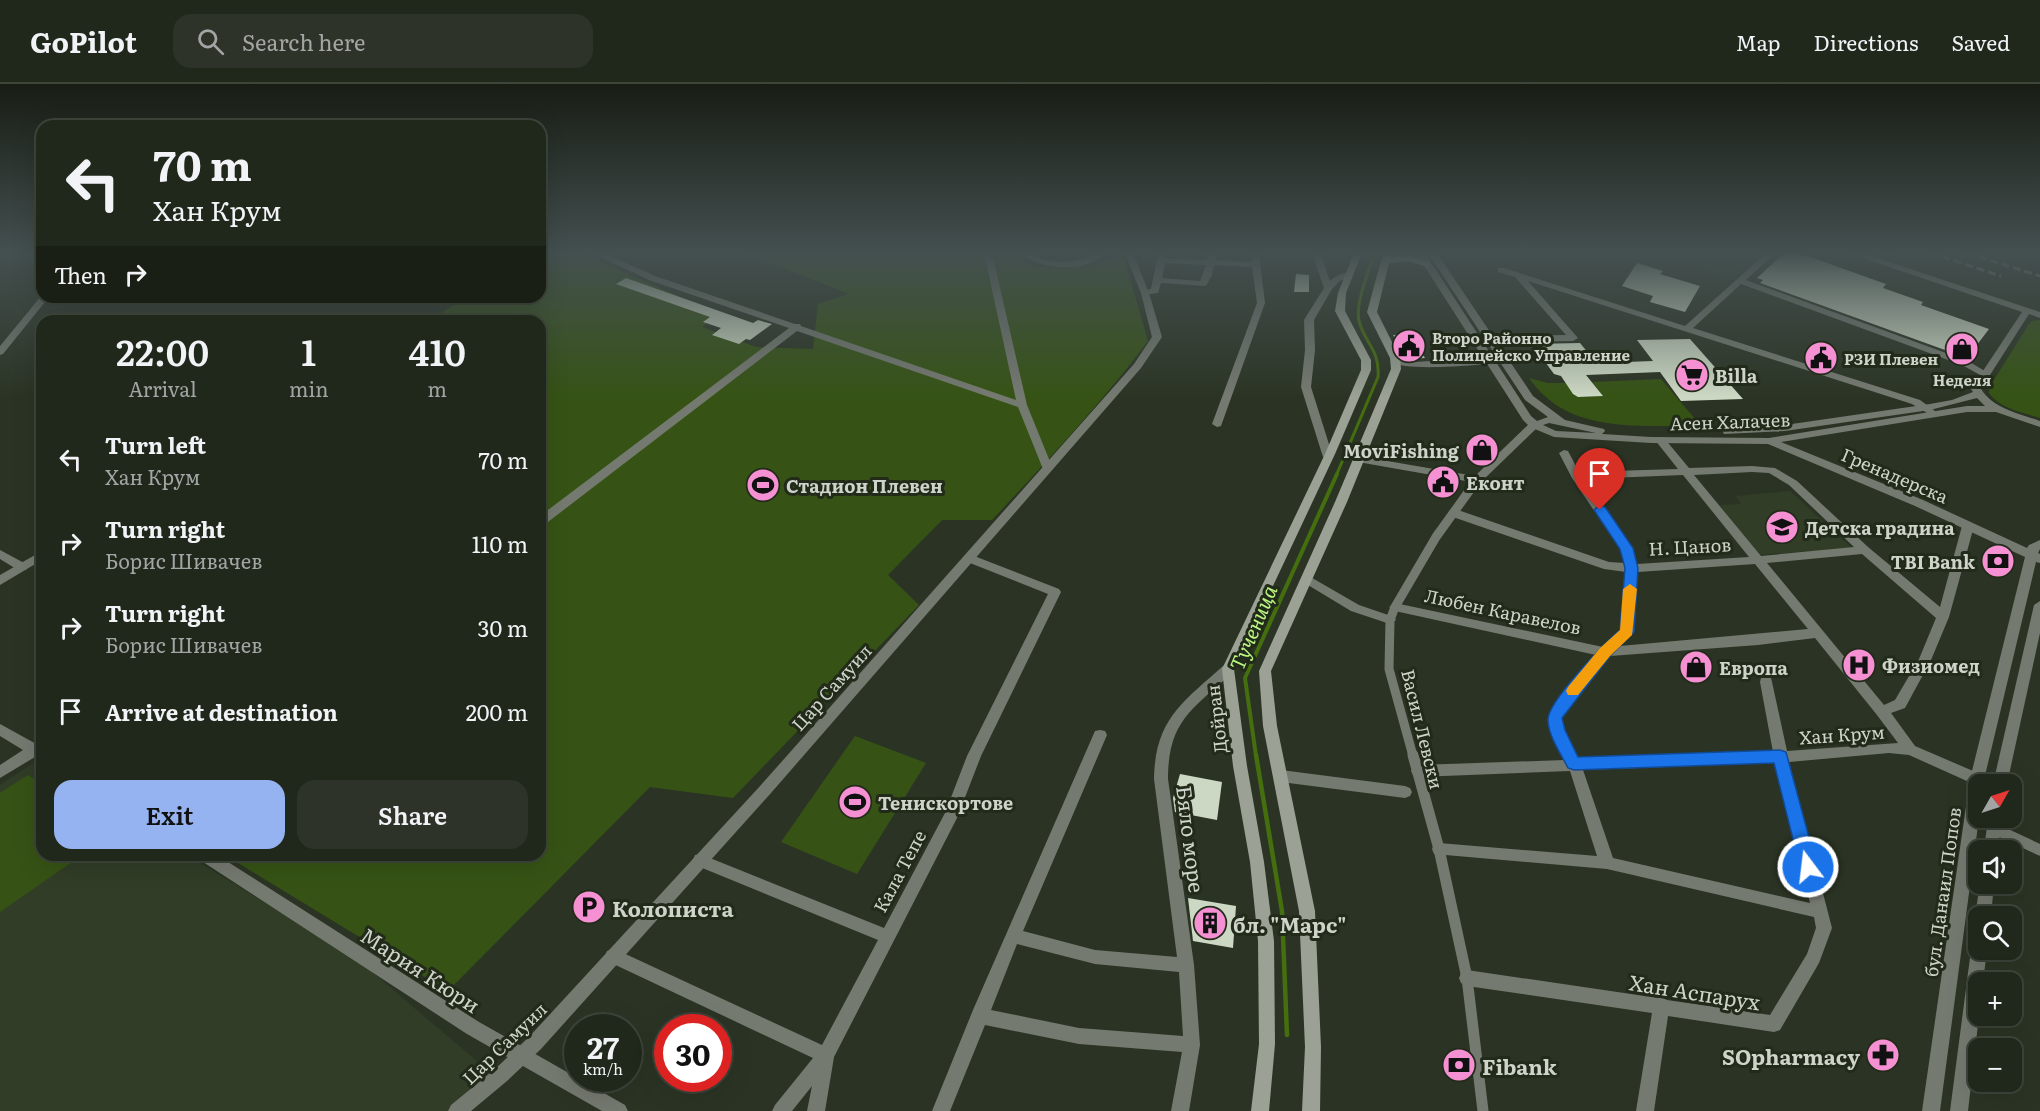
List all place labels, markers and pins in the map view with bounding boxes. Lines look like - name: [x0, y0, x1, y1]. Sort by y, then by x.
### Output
- place label: Второ Районно Полицейско Управление: [1432, 326, 1631, 366]
- public building icon: Второ Районно Полицейско Управление: [1391, 328, 1427, 364]
- shop icon: Неделя: [1944, 331, 1980, 367]
- public building icon: РЗИ Плевен: [1803, 340, 1839, 376]
- place label: РЗИ Плевен: [1844, 347, 1939, 370]
- supermarket icon: Billa: [1674, 357, 1710, 393]
- place label: Billa: [1715, 362, 1758, 389]
- place label: Неделя: [1933, 368, 1992, 391]
- shop icon: MoviFishing: [1464, 432, 1500, 468]
- place label: MoviFishing: [1343, 437, 1460, 464]
- pin: [1574, 448, 1625, 510]
- public building icon: Еконт: [1425, 464, 1461, 500]
- sports icon: Стадион Плевен: [745, 467, 781, 503]
- place label: Еконт: [1466, 469, 1525, 496]
- place label: Стадион Плевен: [786, 472, 943, 499]
- school or university icon: Детска градина: [1764, 509, 1800, 545]
- place label: Детска градина: [1805, 514, 1955, 541]
- bank icon: TBI Bank: [1980, 543, 2016, 579]
- place label: TBI Bank: [1891, 548, 1976, 575]
- hospital icon: Физиомед: [1841, 647, 1877, 683]
- shop icon: Европа: [1678, 649, 1714, 685]
- place label: Физиомед: [1882, 652, 1980, 679]
- place label: Европа: [1719, 654, 1789, 681]
- sports icon: Тенискортове: [837, 784, 873, 820]
- place label: Тенискортове: [878, 789, 1013, 816]
- parking icon: Колописта: [571, 889, 607, 925]
- place label: Колописта: [612, 892, 735, 923]
- building icon: бл. "Марс": [1192, 905, 1228, 941]
- place label: бл. "Марс": [1233, 908, 1347, 939]
- pharmacy icon: SOpharmacy: [1865, 1037, 1901, 1073]
- place label: SOpharmacy: [1722, 1040, 1860, 1071]
- bank icon: Fibank: [1441, 1047, 1477, 1083]
- place label: Fibank: [1482, 1050, 1558, 1081]

